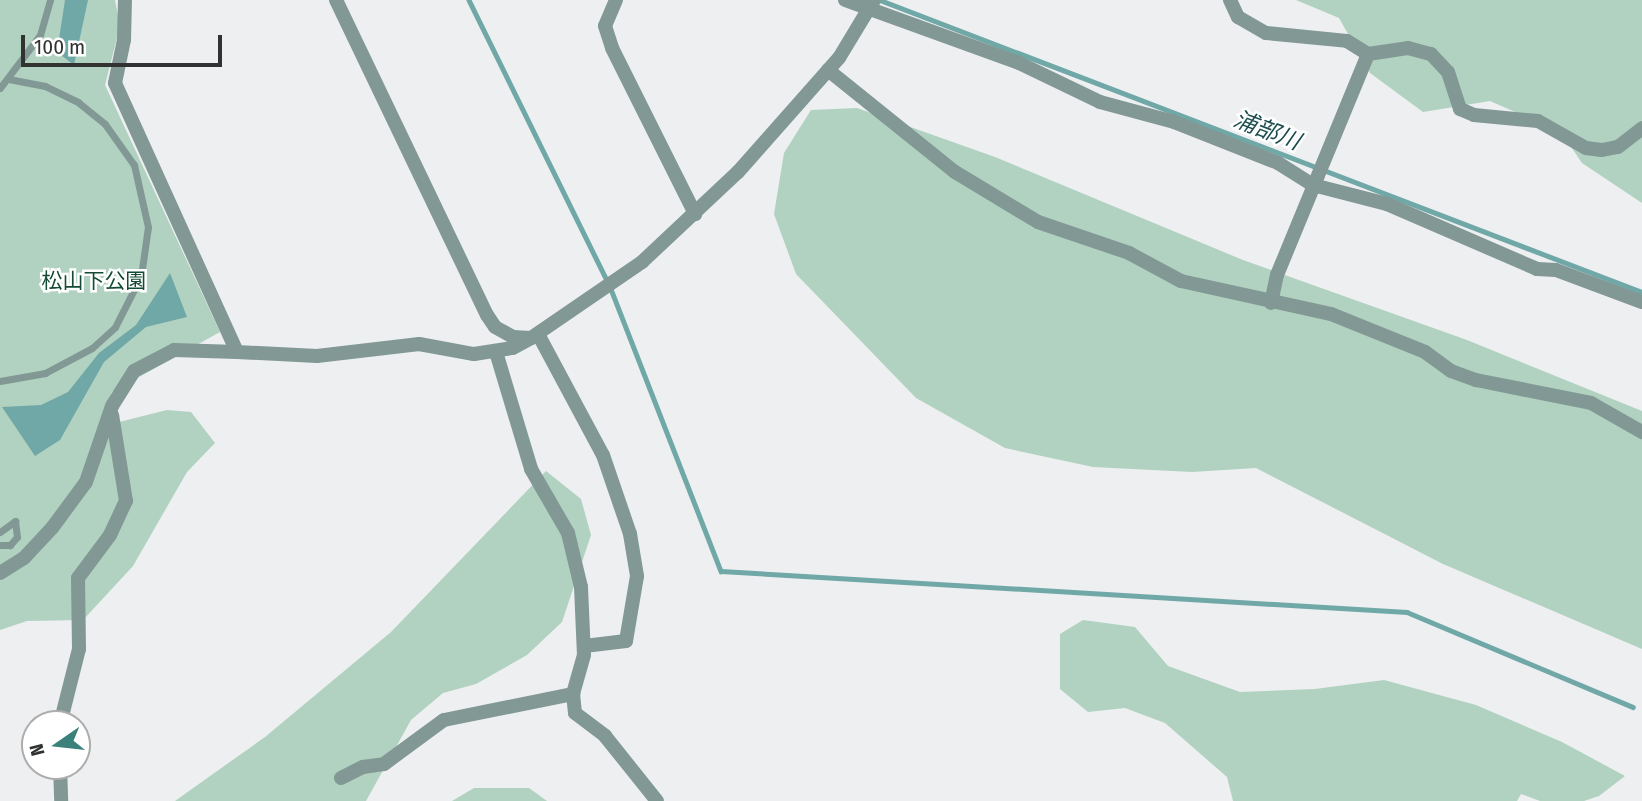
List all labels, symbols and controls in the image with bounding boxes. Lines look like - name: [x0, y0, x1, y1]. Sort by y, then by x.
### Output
- scale bar: [24, 21, 226, 65]
- text: 100 m: [34, 34, 85, 60]
- water label: 浦部川: [1230, 105, 1304, 155]
- park label: 松山下公園: [42, 268, 146, 294]
- north arrow: [21, 710, 91, 780]
- text: N: [25, 741, 50, 758]

